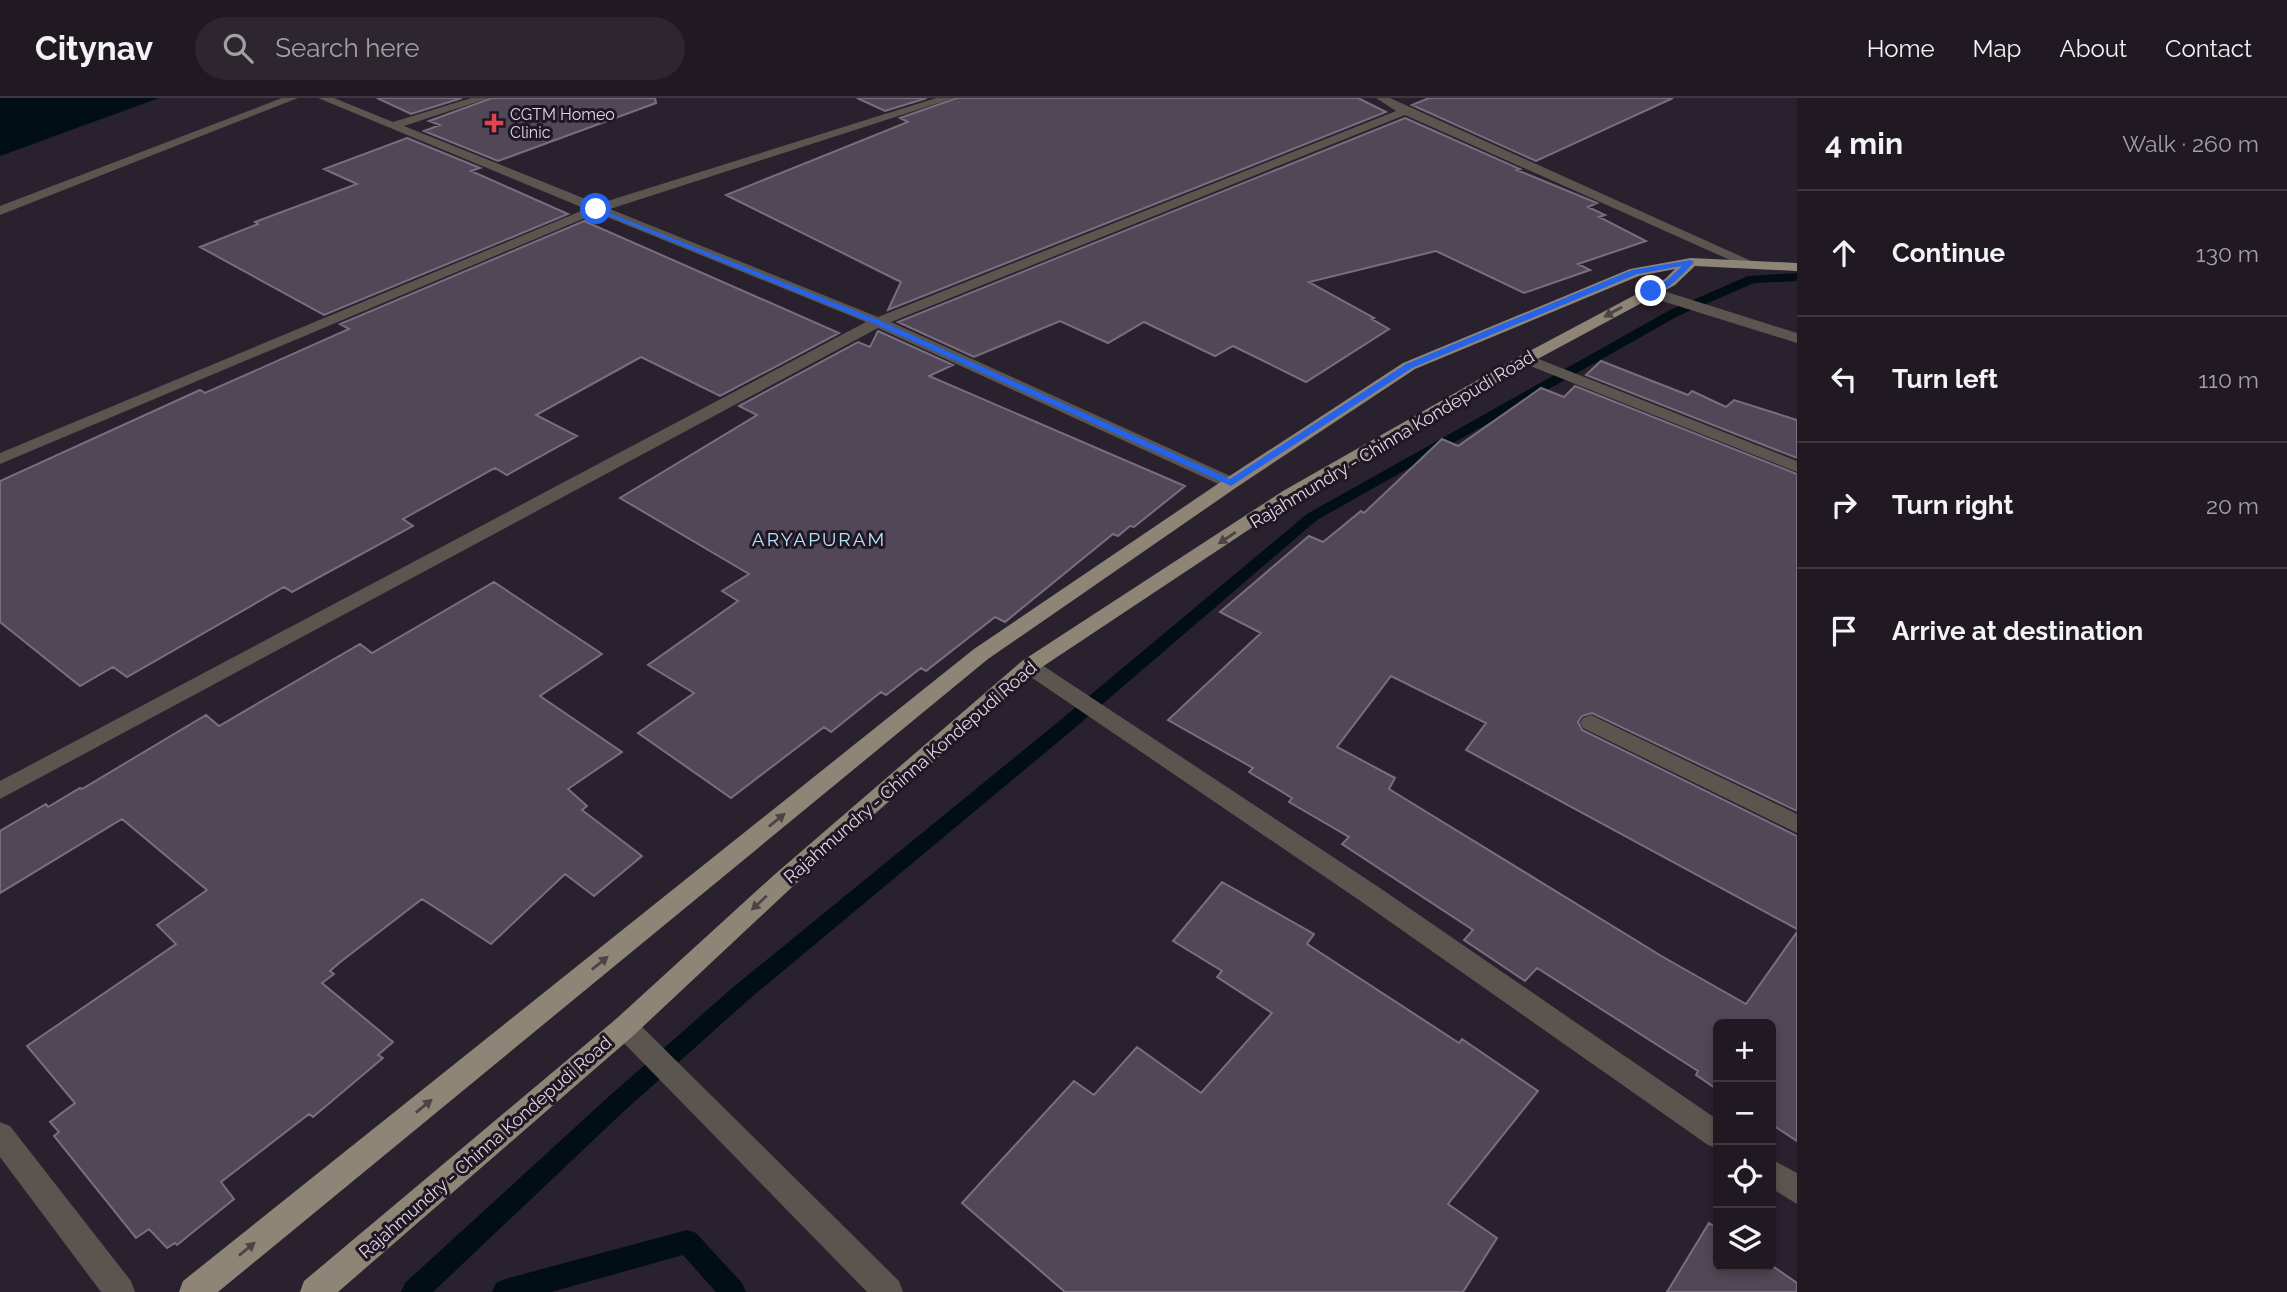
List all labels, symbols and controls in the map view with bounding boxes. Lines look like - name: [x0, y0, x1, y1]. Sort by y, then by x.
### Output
- search box: [195, 17, 685, 80]
- text: Citynav: [35, 29, 153, 68]
- icon: search: [219, 29, 257, 67]
- text: Search here: [275, 33, 420, 63]
- text: Home: [1867, 34, 1935, 63]
- text: Map: [1973, 34, 2021, 63]
- text: About: [2059, 34, 2127, 63]
- text: Contact: [2165, 34, 2252, 63]
- place label: CGTM Homeo Clinic: [510, 105, 615, 142]
- marker: CGTM Homeo Clinic: [484, 113, 504, 133]
- text: 4 min: [1825, 126, 1903, 161]
- text: Walk · 260 m: [2122, 130, 2259, 157]
- route start: [580, 193, 611, 224]
- icon: ahead: [1825, 234, 1863, 272]
- text: Continue: [1892, 238, 2005, 268]
- text: 130 m: [2196, 240, 2259, 267]
- route end: [1635, 275, 1666, 306]
- one-way arrow: [1603, 306, 1623, 318]
- street label: Rajahmundry - Chinna Kondepudi Road: [1246, 346, 1538, 532]
- icon: left: [1825, 360, 1863, 398]
- text: Turn left: [1892, 364, 1998, 394]
- text: 110 m: [2198, 366, 2259, 393]
- icon: right: [1825, 486, 1863, 524]
- text: Turn right: [1892, 490, 2013, 520]
- text: 20 m: [2206, 492, 2259, 519]
- district label: ARYAPURAM: [752, 528, 886, 550]
- one-way arrow: [1217, 531, 1236, 544]
- icon: arrive: [1825, 612, 1863, 650]
- text: Arrive at destination: [1892, 616, 2143, 646]
- street label: Rajahmundry - Chinna Kondepudi Road: [779, 657, 1041, 887]
- one-way arrow: [768, 812, 786, 827]
- one-way arrow: [750, 895, 768, 911]
- one-way arrow: [591, 955, 609, 970]
- map controls: [1713, 1019, 1776, 1271]
- button: +: [1713, 1019, 1776, 1082]
- street label: Rajahmundry - Chinna Kondepudi Road: [354, 1032, 616, 1262]
- button: −: [1713, 1082, 1776, 1145]
- one-way arrow: [415, 1099, 432, 1114]
- button: locate: [1713, 1145, 1776, 1208]
- button: layers: [1713, 1208, 1776, 1271]
- one-way arrow: [238, 1242, 255, 1257]

